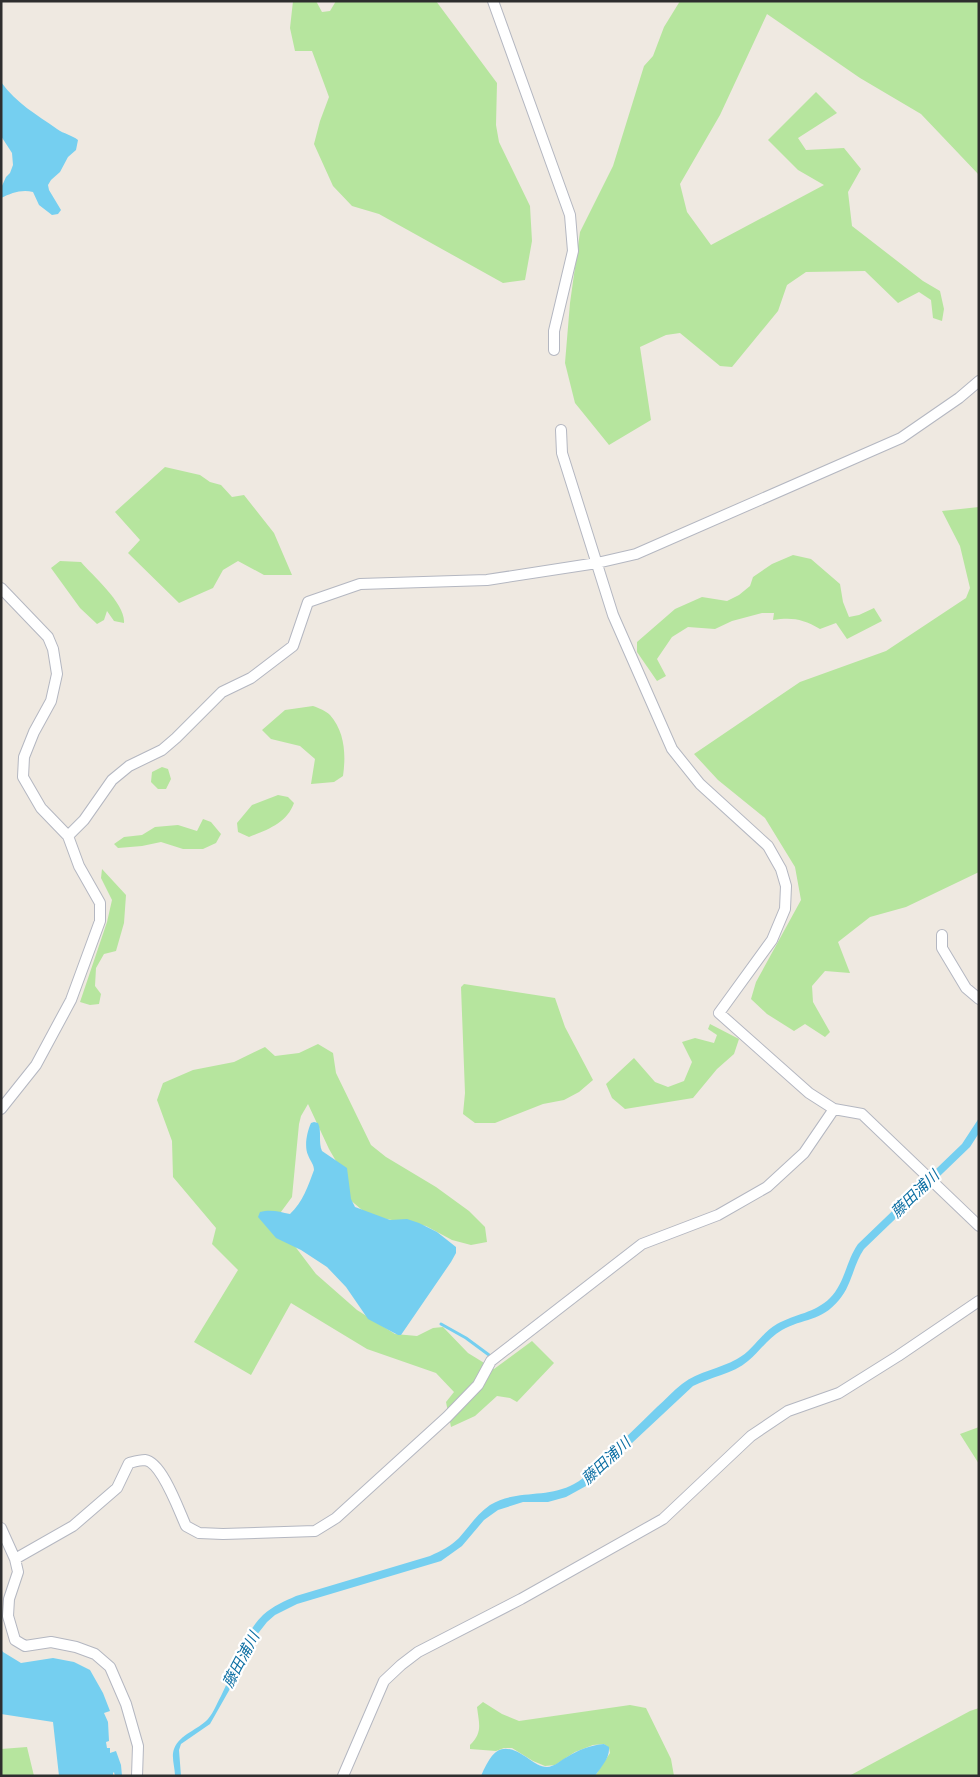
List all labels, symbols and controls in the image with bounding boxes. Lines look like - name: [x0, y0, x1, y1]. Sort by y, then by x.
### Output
- water label: 藤田浦川: [888, 1166, 946, 1223]
- water label: 藤田浦川: [579, 1433, 637, 1490]
- water label: 藤田浦川: [220, 1628, 266, 1692]

